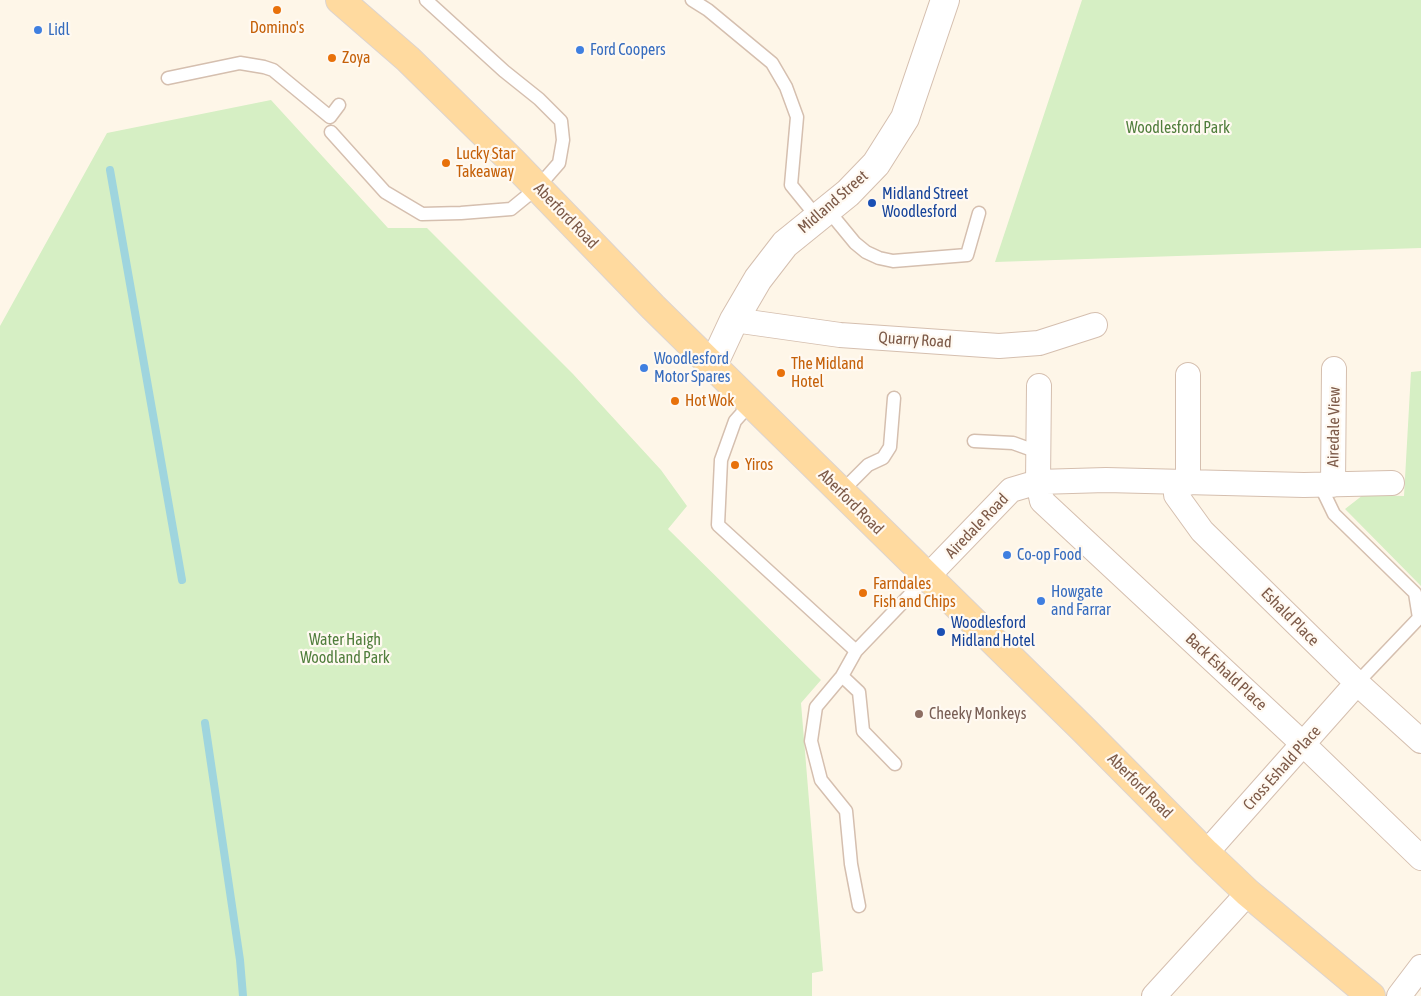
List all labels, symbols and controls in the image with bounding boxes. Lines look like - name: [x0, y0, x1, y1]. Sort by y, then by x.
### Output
- marker: Domino's: [271, 4, 283, 16]
- place label: Domino's: [250, 18, 304, 38]
- place label: Lidl: [48, 20, 70, 40]
- marker: Lidl: [32, 24, 44, 36]
- place label: Ford Coopers: [590, 40, 666, 60]
- marker: Ford Coopers: [574, 44, 586, 56]
- place label: Zoya: [342, 48, 370, 68]
- marker: Zoya: [326, 52, 338, 64]
- park label: Woodlesford Park: [1126, 118, 1230, 138]
- place label: Lucky Star Takeaway: [456, 144, 515, 182]
- marker: Lucky Star Takeaway: [440, 157, 452, 169]
- street label: Midland Street: [794, 166, 872, 238]
- street label: Aberford Road: [530, 179, 602, 253]
- place label: Midland Street Woodlesford: [882, 184, 968, 222]
- marker: Midland Street Woodlesford: [866, 197, 878, 209]
- street label: Quarry Road: [878, 328, 952, 352]
- place label: Woodlesford Motor Spares: [654, 349, 730, 387]
- place label: The Midland Hotel: [791, 354, 864, 392]
- marker: Woodlesford Motor Spares: [638, 362, 650, 374]
- marker: The Midland Hotel: [775, 367, 787, 379]
- street label: Airedale View: [1324, 387, 1344, 467]
- place label: Hot Wok: [685, 391, 734, 411]
- marker: Hot Wok: [669, 395, 681, 407]
- place label: Yiros: [745, 455, 773, 475]
- marker: Yiros: [729, 459, 741, 471]
- street label: Aberford Road: [814, 465, 888, 539]
- street label: Airedale Road: [941, 490, 1013, 562]
- place label: Co-op Food: [1017, 545, 1082, 565]
- marker: Co-op Food: [1001, 549, 1013, 561]
- place label: Farndales Fish and Chips: [873, 574, 956, 612]
- place label: Howgate and Farrar: [1051, 582, 1111, 620]
- street label: Eshald Place: [1257, 584, 1323, 650]
- marker: Farndales Fish and Chips: [857, 587, 869, 599]
- marker: Howgate and Farrar: [1035, 595, 1047, 607]
- place label: Woodlesford Midland Hotel: [951, 613, 1035, 651]
- marker: Woodlesford Midland Hotel: [935, 626, 947, 638]
- street label: Back Eshald Place: [1181, 629, 1271, 715]
- park label: Water Haigh Woodland Park: [300, 630, 390, 668]
- place label: Cheeky Monkeys: [929, 704, 1026, 724]
- marker: Cheeky Monkeys: [913, 708, 925, 720]
- street label: Cross Eshald Place: [1239, 722, 1325, 814]
- street label: Aberford Road: [1103, 749, 1177, 823]

